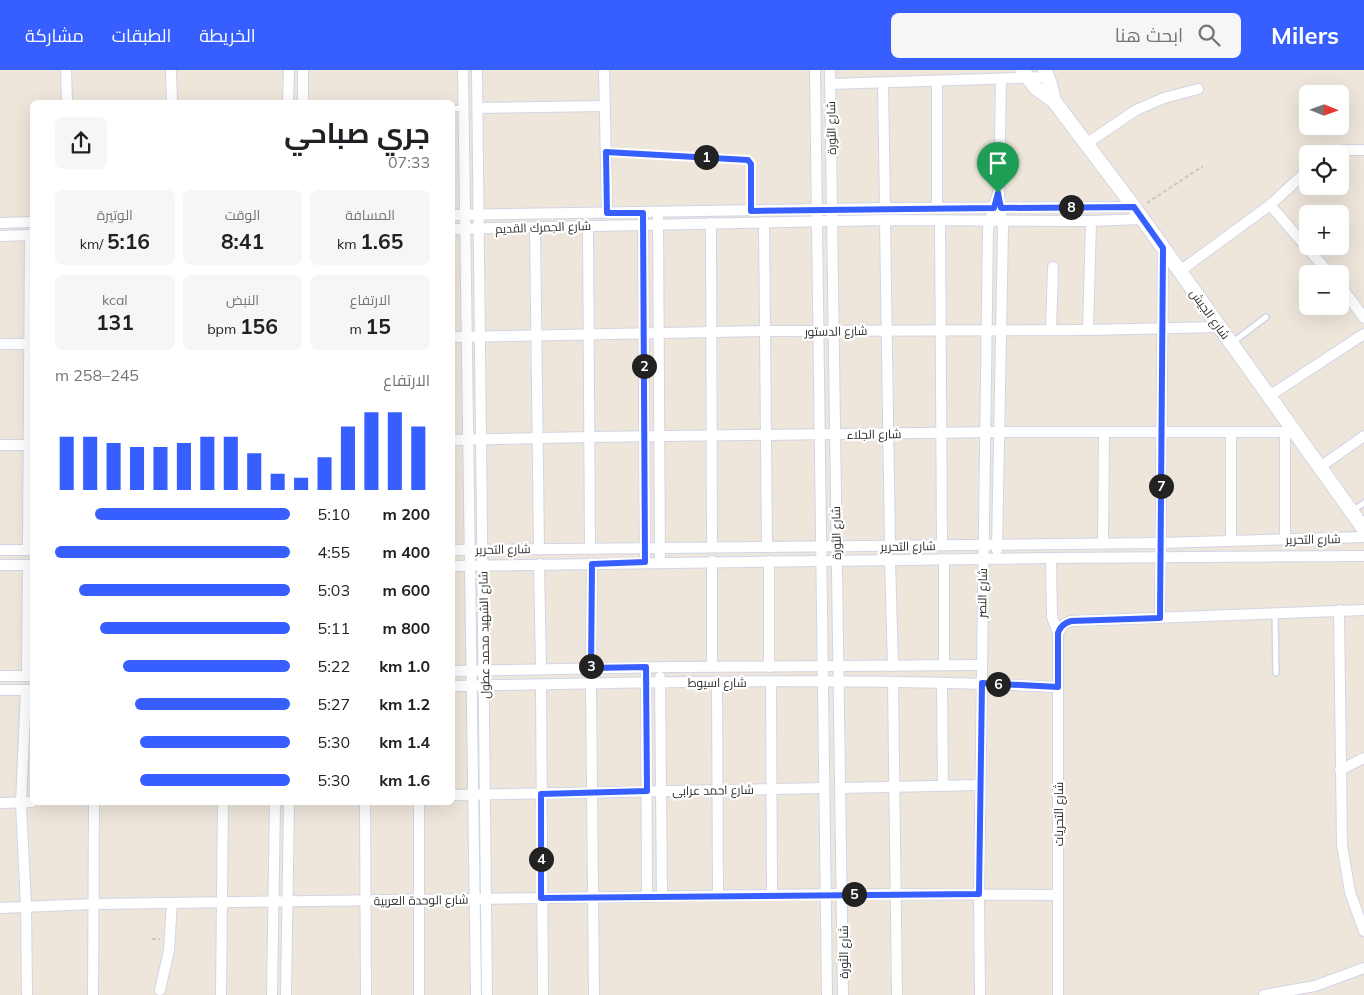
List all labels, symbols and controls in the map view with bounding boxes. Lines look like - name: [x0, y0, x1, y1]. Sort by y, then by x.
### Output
- search box: [891, 13, 1241, 58]
- text: Milers: [1271, 20, 1339, 50]
- icon: search: [1195, 21, 1223, 49]
- text: ابحث هنا: [1115, 23, 1183, 47]
- text: مشاركة: [25, 24, 84, 47]
- text: الطبقات: [112, 24, 171, 47]
- text: الخريطة: [199, 24, 256, 47]
- north arrow: [1299, 85, 1349, 135]
- map controls: [1299, 85, 1349, 315]
- street label: شارع الثورة: [823, 101, 840, 155]
- text: جري صباحي: [284, 115, 430, 150]
- button: share: [55, 117, 107, 169]
- pin: [977, 142, 1019, 193]
- pin: 1: [694, 144, 718, 170]
- button: locate: [1299, 145, 1349, 195]
- text: 1: [702, 148, 711, 166]
- icon: arrive: [984, 149, 1012, 177]
- text: 07:33: [388, 152, 430, 172]
- pin: 8: [1058, 194, 1084, 220]
- text: 8: [1067, 198, 1076, 216]
- button: +: [1299, 205, 1349, 255]
- text: الوتيرة: [97, 206, 133, 224]
- text: الوقت: [225, 206, 260, 224]
- text: المسافة: [345, 206, 395, 224]
- street label: شارع الجمرك القديم: [495, 218, 591, 237]
- text: 5:16: [107, 228, 150, 254]
- text: 8:41: [221, 228, 264, 254]
- text: 1.65: [360, 228, 403, 254]
- text: /km: [80, 235, 107, 253]
- text: km: [337, 235, 360, 253]
- button: −: [1299, 265, 1349, 315]
- street label: شارع الجيش: [1186, 286, 1233, 343]
- text: kcal: [102, 291, 128, 309]
- text: النبض: [226, 291, 259, 309]
- text: الارتفاع: [350, 291, 391, 309]
- text: 131: [96, 309, 134, 335]
- text: 156: [240, 313, 278, 339]
- text: 15: [366, 313, 391, 339]
- text: bpm: [207, 320, 240, 338]
- text: m: [350, 320, 366, 338]
- street label: شارع الدستور: [803, 323, 868, 340]
- pin: 2: [632, 354, 656, 378]
- text: 2: [640, 357, 649, 375]
- text: 245–258 m: [55, 365, 139, 385]
- text: الارتفاع: [383, 370, 430, 390]
- street label: شارع الجلاء: [847, 426, 902, 443]
- pin: 7: [1148, 474, 1174, 498]
- text: 7: [1157, 477, 1166, 495]
- text: 5:10: [318, 504, 350, 524]
- text: 200 m: [382, 504, 430, 524]
- street label: شارع الثورة: [828, 506, 845, 560]
- street label: شارع التحرير: [1284, 531, 1341, 548]
- street label: شارع التحرير: [879, 538, 936, 555]
- street label: شارع التحرير: [474, 541, 531, 558]
- text: 4:55: [318, 542, 350, 562]
- text: 400 m: [382, 542, 430, 562]
- street label: شارع النصر: [974, 568, 991, 619]
- street label: شارع الشهيد محمد عطول: [475, 571, 494, 699]
- text: 5:03: [318, 580, 350, 600]
- text: 600 m: [382, 580, 430, 600]
- text: 5:11: [318, 618, 350, 638]
- text: 800 m: [382, 618, 430, 638]
- pin: 3: [578, 654, 604, 678]
- text: 5:22: [318, 656, 350, 676]
- text: 1.0 km: [379, 656, 430, 676]
- text: 3: [587, 657, 596, 675]
- pin: 6: [986, 672, 1010, 696]
- street label: شارع اسيوط: [687, 675, 747, 691]
- text: 6: [994, 675, 1003, 693]
- text: 5:27: [318, 694, 350, 714]
- text: 1.2 km: [379, 694, 430, 714]
- text: 5:30: [318, 732, 350, 752]
- text: 1.4 km: [379, 732, 430, 752]
- text: 5:30: [318, 770, 350, 790]
- text: 1.6 km: [379, 770, 430, 790]
- street label: شارع احمد عرابى: [672, 782, 754, 799]
- street label: شارع التحريات: [1051, 782, 1067, 846]
- pin: 4: [528, 846, 554, 872]
- text: 4: [537, 850, 546, 868]
- pin: 5: [842, 882, 866, 906]
- text: 5: [850, 885, 859, 903]
- street label: شارع الوحدة العربية: [374, 892, 468, 909]
- street label: شارع الثورة: [836, 925, 852, 979]

